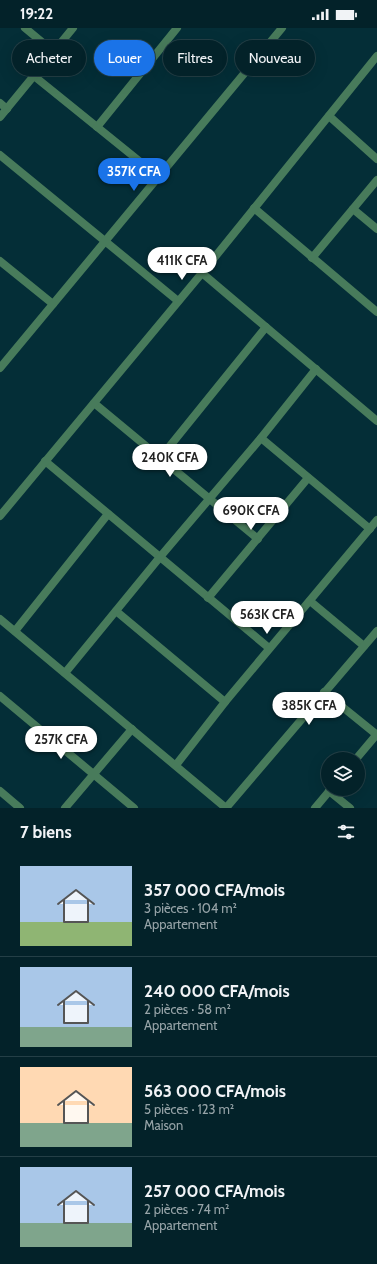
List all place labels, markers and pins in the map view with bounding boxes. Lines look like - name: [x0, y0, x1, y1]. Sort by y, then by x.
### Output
- pin: 357K CFA: [93, 158, 175, 192]
- pin: 411K CFA: [141, 247, 223, 281]
- pin: 240K CFA: [129, 444, 211, 478]
- pin: 690K CFA: [210, 497, 292, 531]
- pin: 563K CFA: [226, 601, 308, 635]
- pin: 385K CFA: [268, 692, 350, 726]
- pin: 257K CFA: [20, 726, 102, 760]

